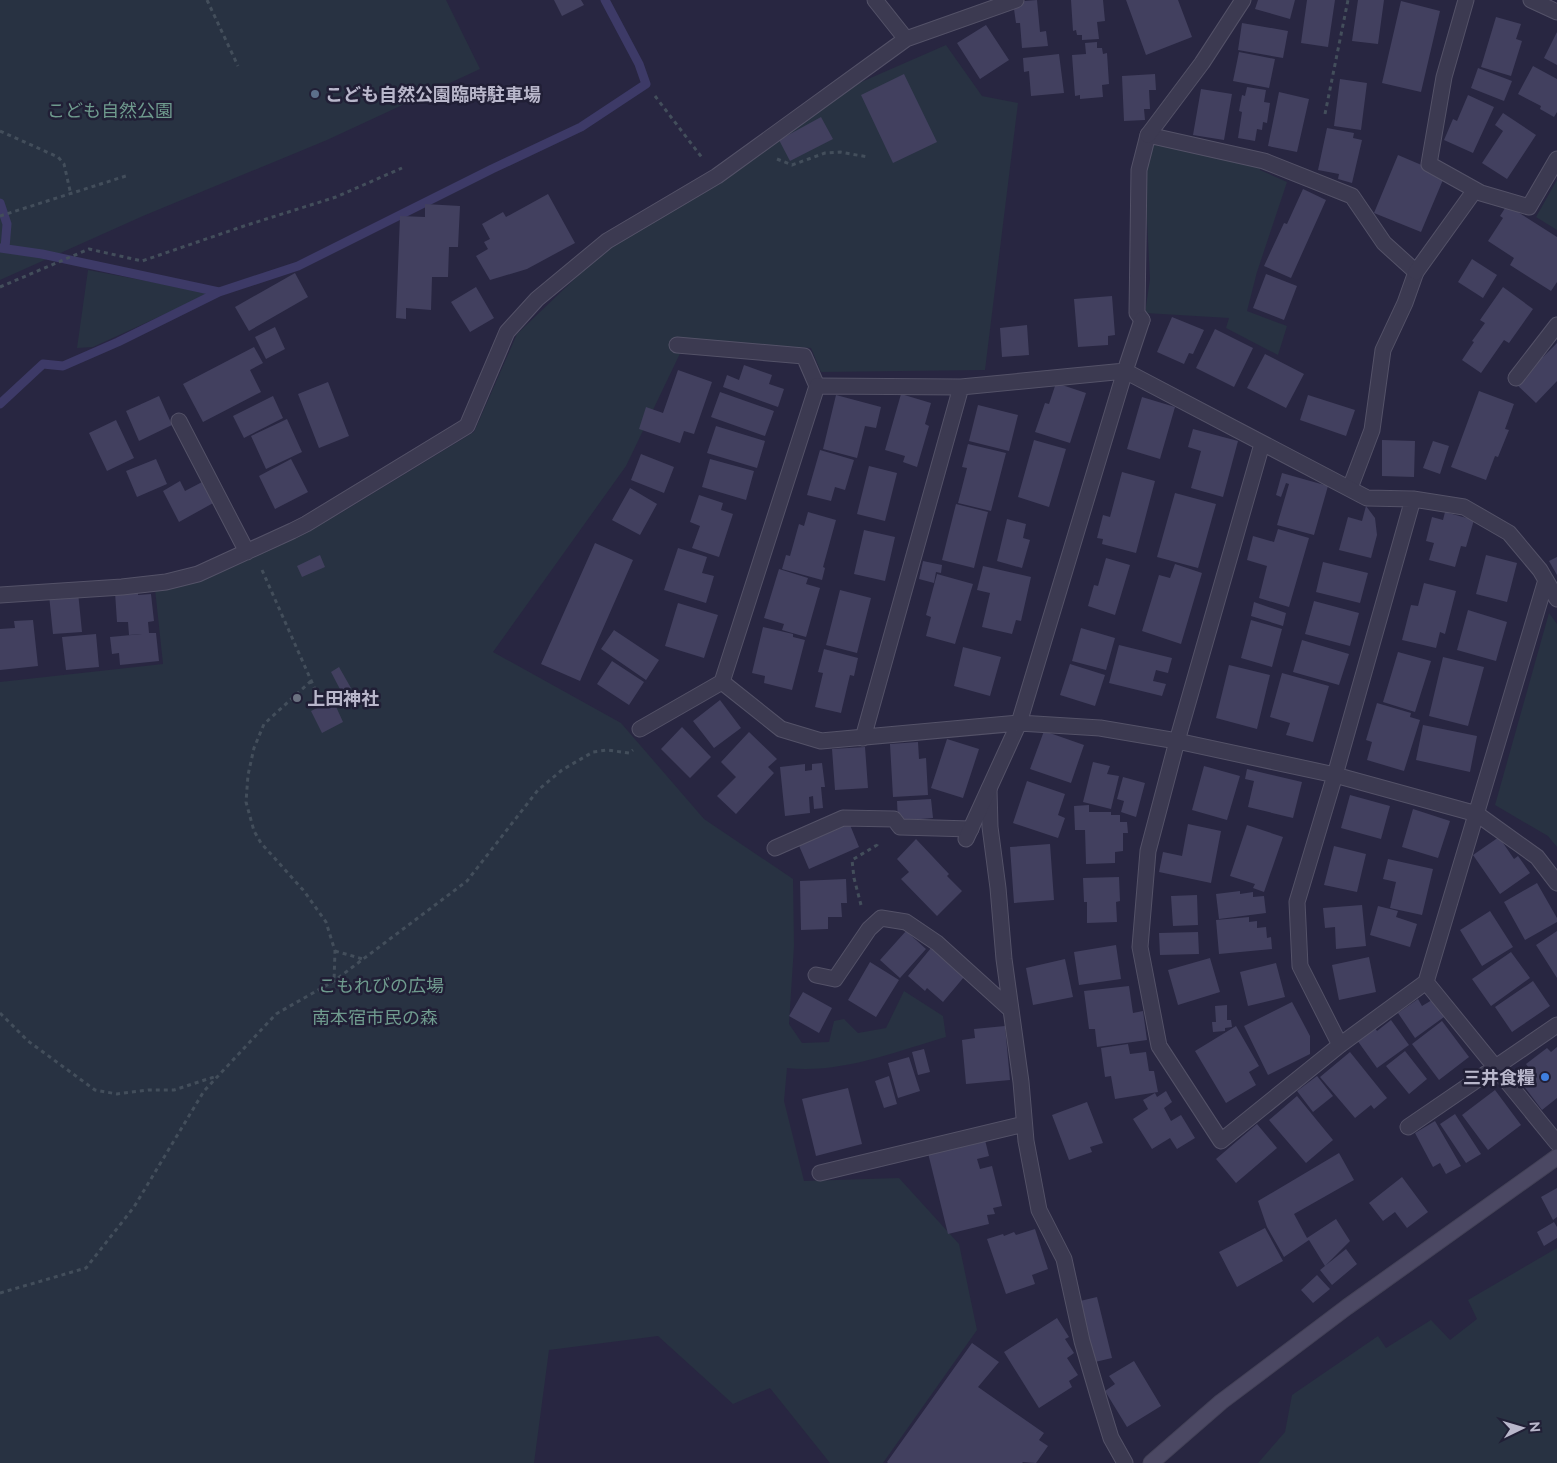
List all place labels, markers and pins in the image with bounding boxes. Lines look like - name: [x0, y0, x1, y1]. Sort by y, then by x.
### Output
- place label: こども自然公園臨時駐車場: [325, 84, 541, 105]
- marker: こども自然公園臨時駐車場: [309, 88, 321, 100]
- place label: 上田神社: [307, 688, 379, 709]
- marker: 上田神社: [291, 692, 303, 704]
- place label: 三井食糧: [1463, 1067, 1535, 1088]
- marker: 三井食糧: [1539, 1071, 1551, 1083]

